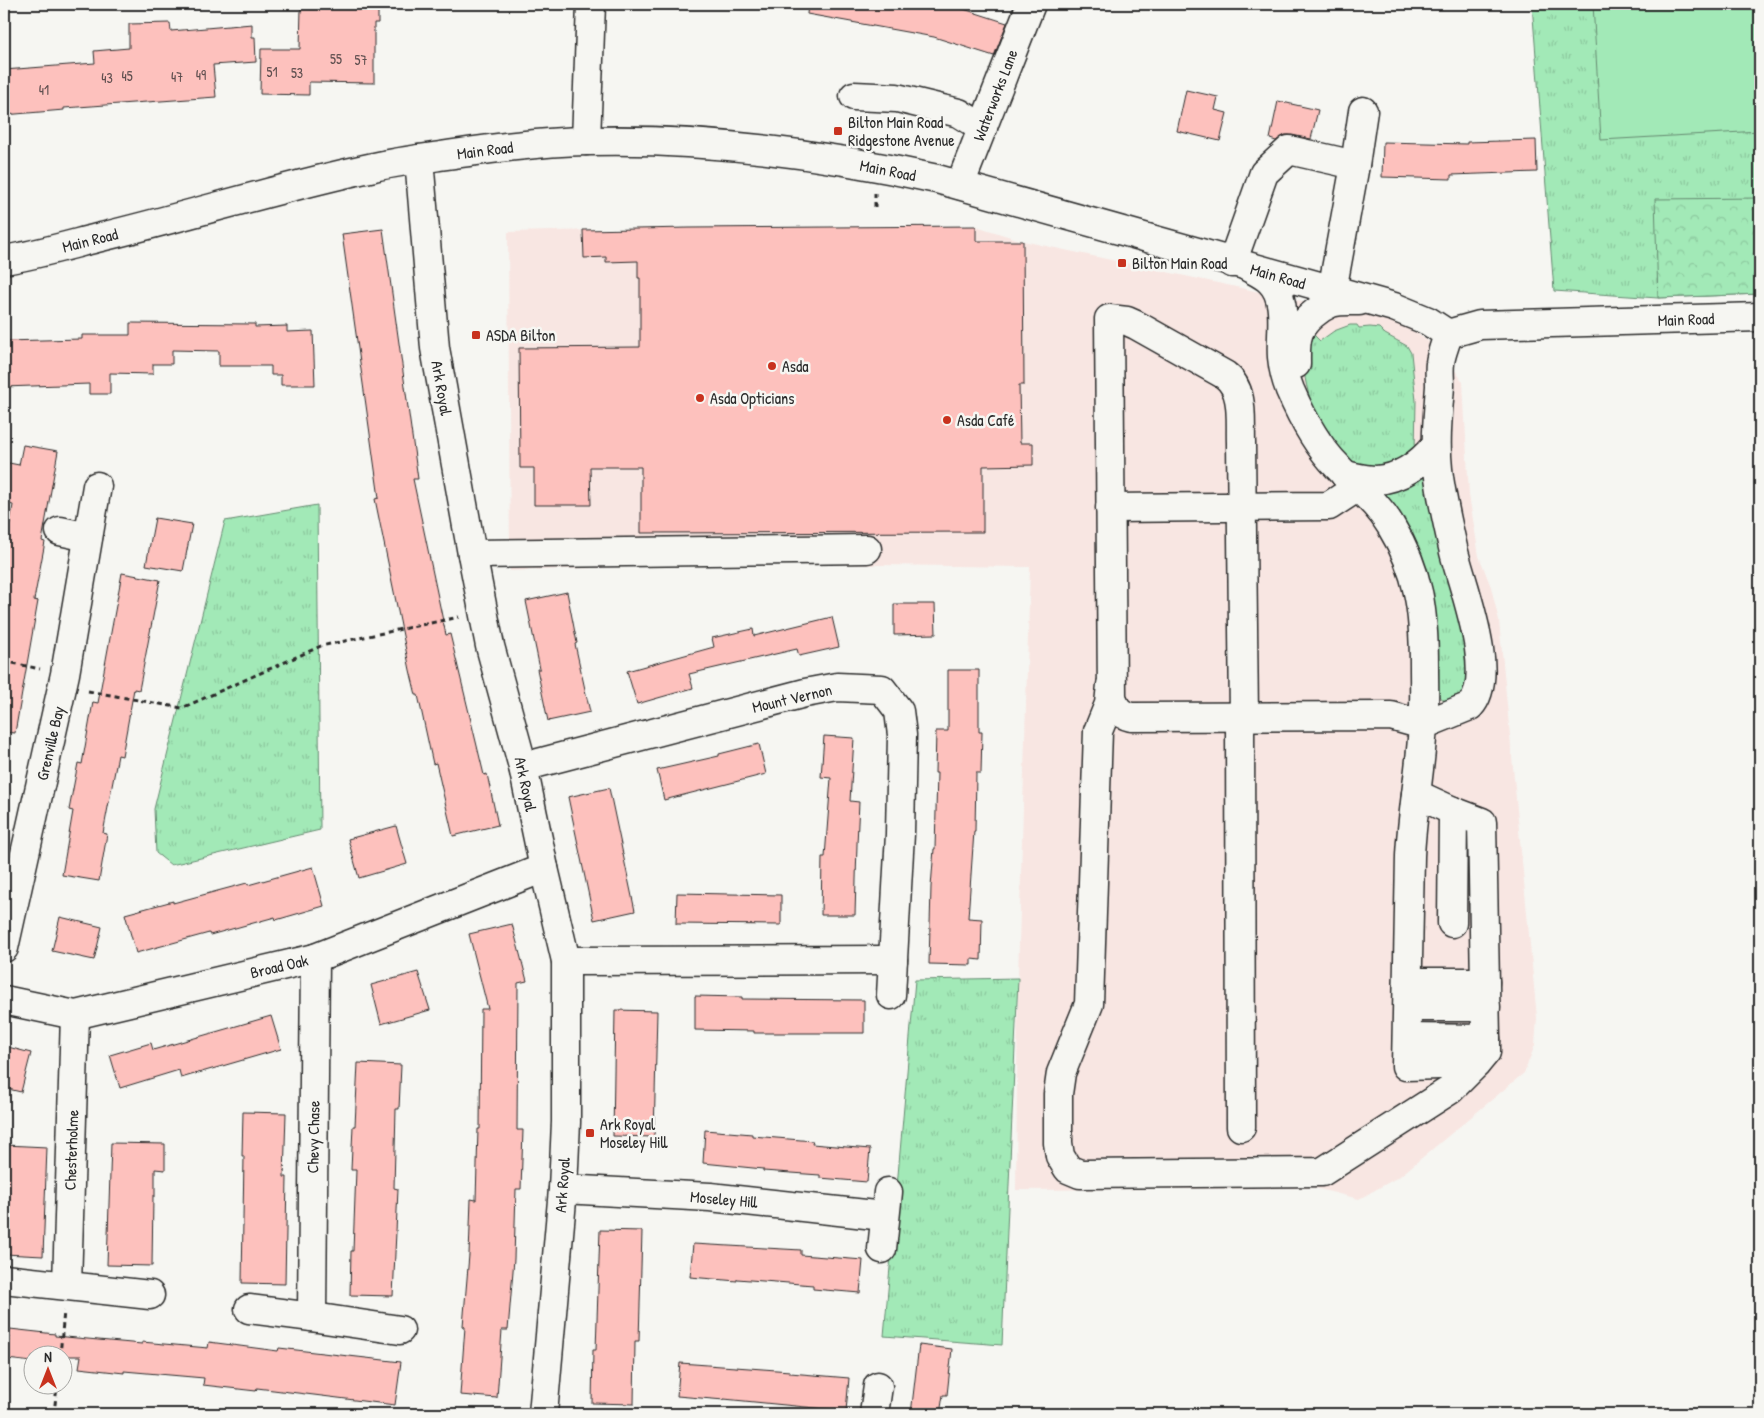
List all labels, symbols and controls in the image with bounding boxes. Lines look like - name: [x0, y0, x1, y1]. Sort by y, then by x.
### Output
- street label: Waterworks Lane: [967, 45, 1023, 144]
- house number: 55: [330, 49, 342, 68]
- house number: 57: [355, 50, 367, 69]
- house number: 51: [266, 62, 278, 81]
- house number: 53: [291, 63, 303, 82]
- house number: 49: [196, 65, 206, 84]
- house number: 45: [121, 66, 133, 85]
- house number: 47: [171, 67, 183, 86]
- house number: 43: [101, 68, 113, 87]
- house number: 41: [39, 80, 49, 99]
- place label: Bilton Main Road Ridgestone Avenue: [848, 111, 955, 151]
- marker: Bilton Main Road Ridgestone Avenue: [832, 125, 844, 137]
- street label: Main Road: [456, 136, 514, 164]
- street label: Main Road: [858, 154, 918, 186]
- street label: Main Road: [60, 222, 120, 258]
- place label: Bilton Main Road: [1132, 252, 1227, 274]
- marker: Bilton Main Road: [1116, 257, 1128, 269]
- street label: Main Road: [1248, 258, 1308, 294]
- street label: Main Road: [1657, 307, 1715, 331]
- place label: ASDA Bilton: [486, 324, 555, 346]
- marker: ASDA Bilton: [470, 329, 482, 341]
- place label: Asda: [782, 355, 808, 377]
- street label: Ark Royal: [426, 359, 458, 418]
- marker: Asda: [766, 360, 778, 372]
- place label: Asda Opticians: [710, 387, 794, 409]
- marker: Asda Opticians: [694, 392, 706, 404]
- place label: Asda Café: [957, 409, 1015, 431]
- marker: Asda Café: [941, 414, 953, 426]
- street label: Mount Vernon: [750, 678, 834, 718]
- street label: Grenville Bay: [31, 704, 69, 782]
- street label: Ark Royal: [509, 755, 543, 814]
- street label: Broad Oak: [248, 949, 310, 983]
- street label: Chevy Chase: [301, 1100, 325, 1174]
- street label: Chesterholme: [59, 1109, 83, 1191]
- place label: Ark Royal Moseley Hill: [600, 1113, 668, 1153]
- marker: Ark Royal Moseley Hill: [584, 1127, 596, 1139]
- street label: Ark Royal: [549, 1156, 575, 1213]
- street label: Moseley Hill: [689, 1185, 759, 1213]
- north arrow: [22, 1346, 72, 1396]
- text: N: [44, 1347, 52, 1366]

